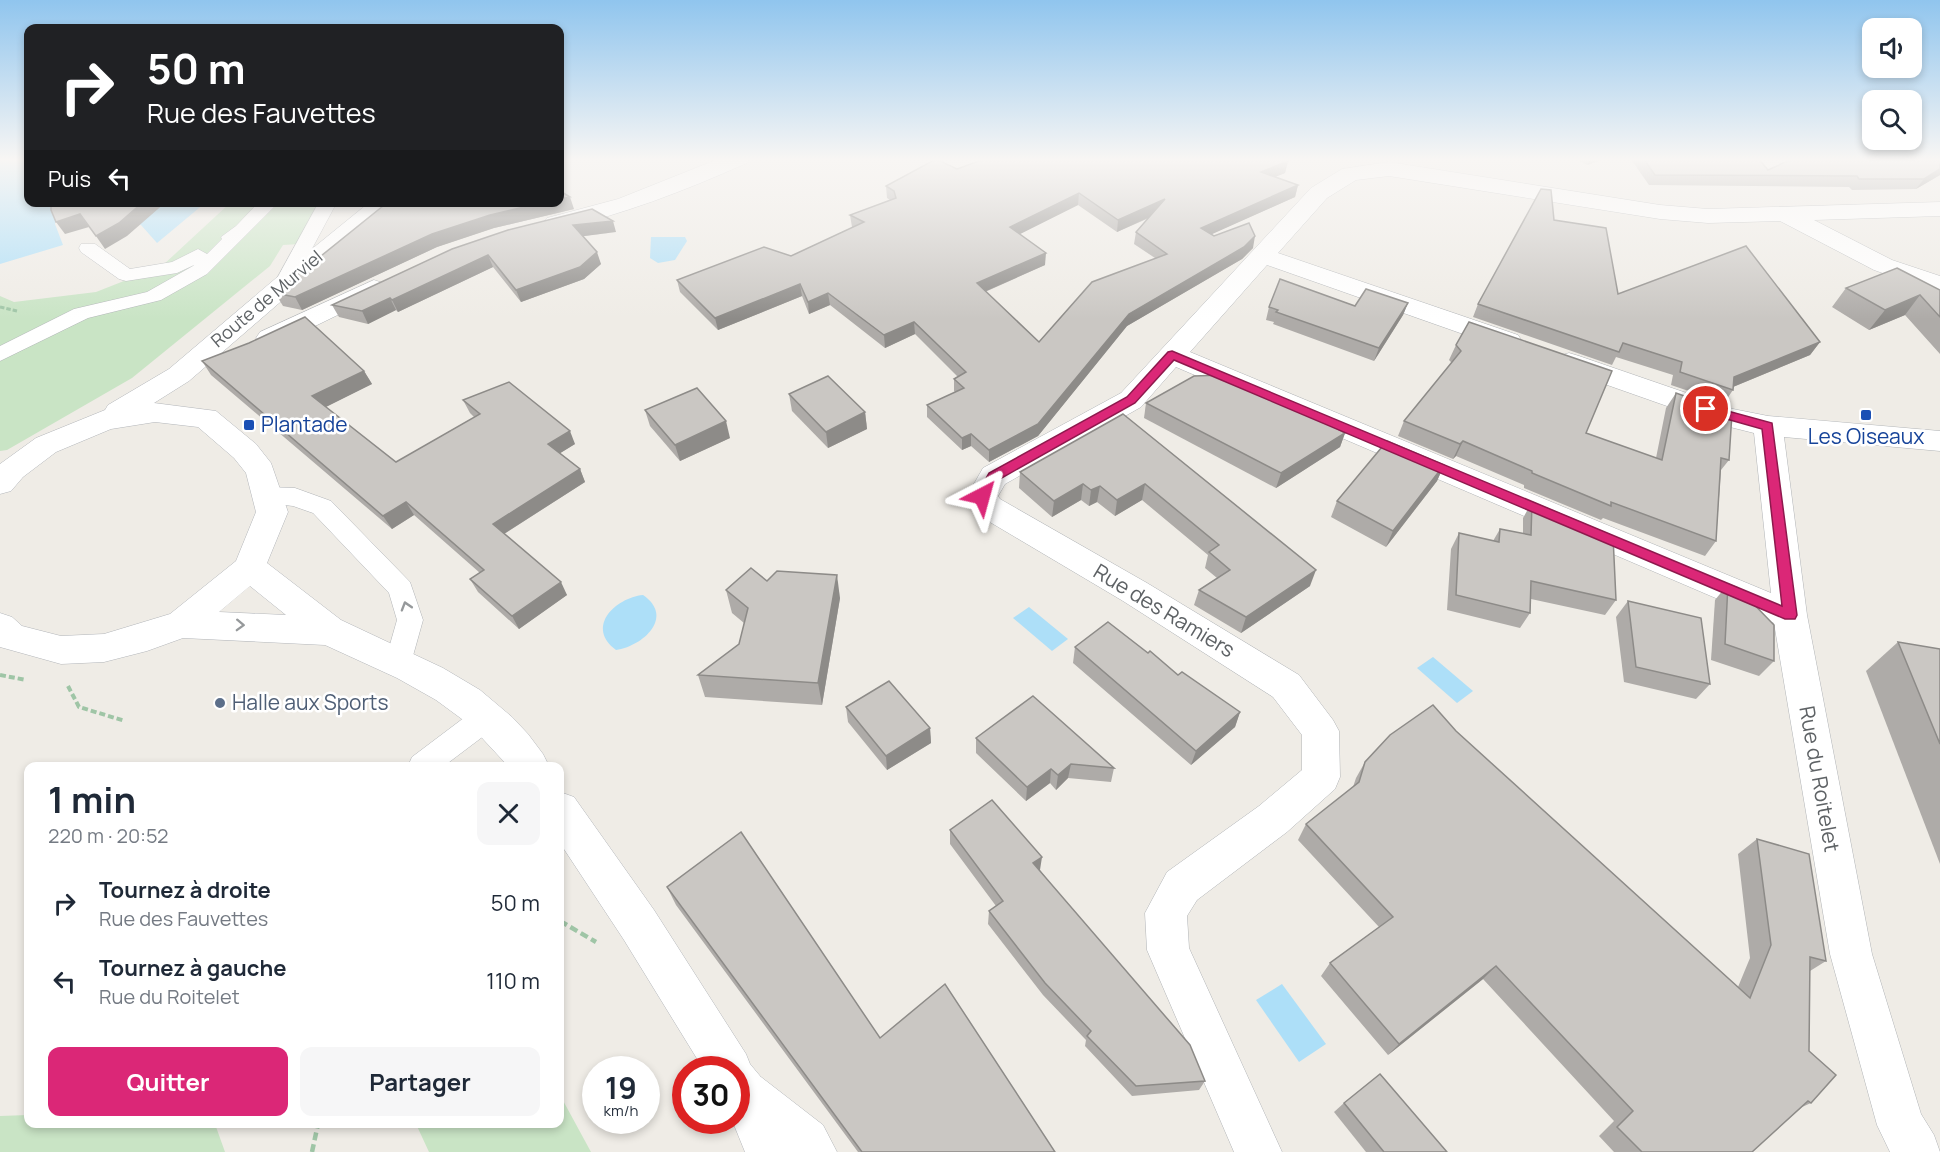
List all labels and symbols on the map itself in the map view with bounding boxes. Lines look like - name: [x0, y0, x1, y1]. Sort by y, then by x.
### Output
- street label: Route de Murviel: [205, 244, 327, 352]
- pin: [1680, 383, 1731, 434]
- marker: Les Oiseaux: [1859, 408, 1873, 422]
- place label: Plantade: [261, 410, 348, 438]
- marker: Plantade: [242, 418, 256, 432]
- place label: Les Oiseaux: [1808, 422, 1924, 450]
- position arrow: [950, 464, 1014, 528]
- street label: Rue des Ramiers: [1089, 557, 1240, 663]
- one-way arrow: [401, 601, 413, 612]
- one-way arrow: [236, 619, 245, 632]
- place label: Halle aux Sports: [232, 688, 389, 716]
- marker: Halle aux Sports: [213, 696, 227, 710]
- street label: Rue du Roitelet: [1793, 704, 1847, 854]
- speed limit sign: 30: [672, 1056, 750, 1134]

